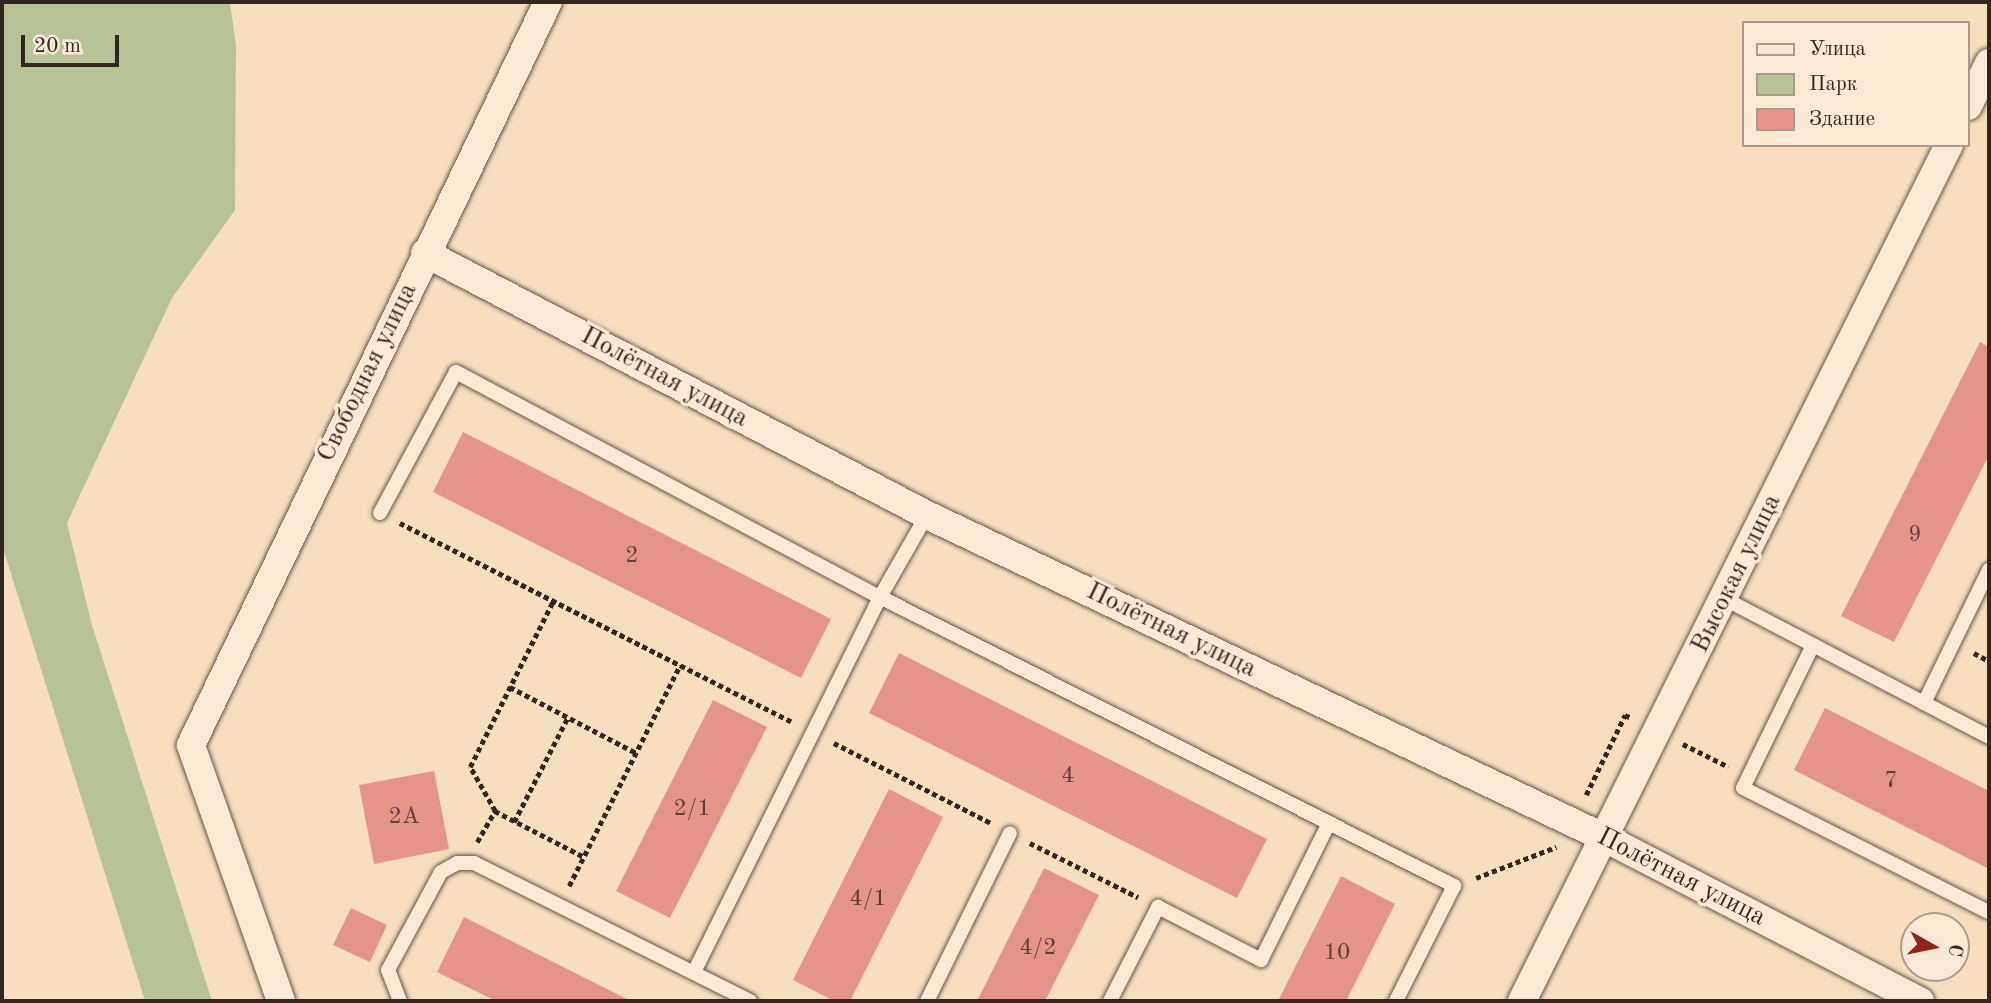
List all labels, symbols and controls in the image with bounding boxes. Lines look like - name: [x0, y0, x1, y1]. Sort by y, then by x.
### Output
- scale bar: [24, 21, 122, 65]
- legend: [1742, 21, 1970, 147]
- text: 20 m: [34, 36, 81, 57]
- text: Улица: [1809, 39, 1866, 60]
- text: Парк: [1809, 74, 1857, 95]
- text: Здание: [1809, 109, 1875, 130]
- street label: Свободная улица: [311, 279, 425, 467]
- street label: Полётная улица: [575, 321, 753, 435]
- street label: Высокая улица: [1685, 490, 1789, 658]
- house number: 9: [1908, 521, 1922, 549]
- house number: 2: [625, 542, 639, 570]
- street label: Полётная улица: [1081, 576, 1261, 686]
- house number: 4: [1061, 762, 1075, 790]
- house number: 7: [1884, 767, 1898, 795]
- house number: 2/1: [673, 795, 711, 823]
- house number: 2А: [389, 803, 419, 831]
- street label: Полётная улица: [1591, 822, 1771, 934]
- house number: 4/1: [849, 885, 887, 913]
- north arrow: [1900, 912, 1970, 982]
- house number: 4/2: [1019, 934, 1057, 962]
- house number: 10: [1324, 939, 1350, 967]
- text: С: [1944, 942, 1965, 958]

